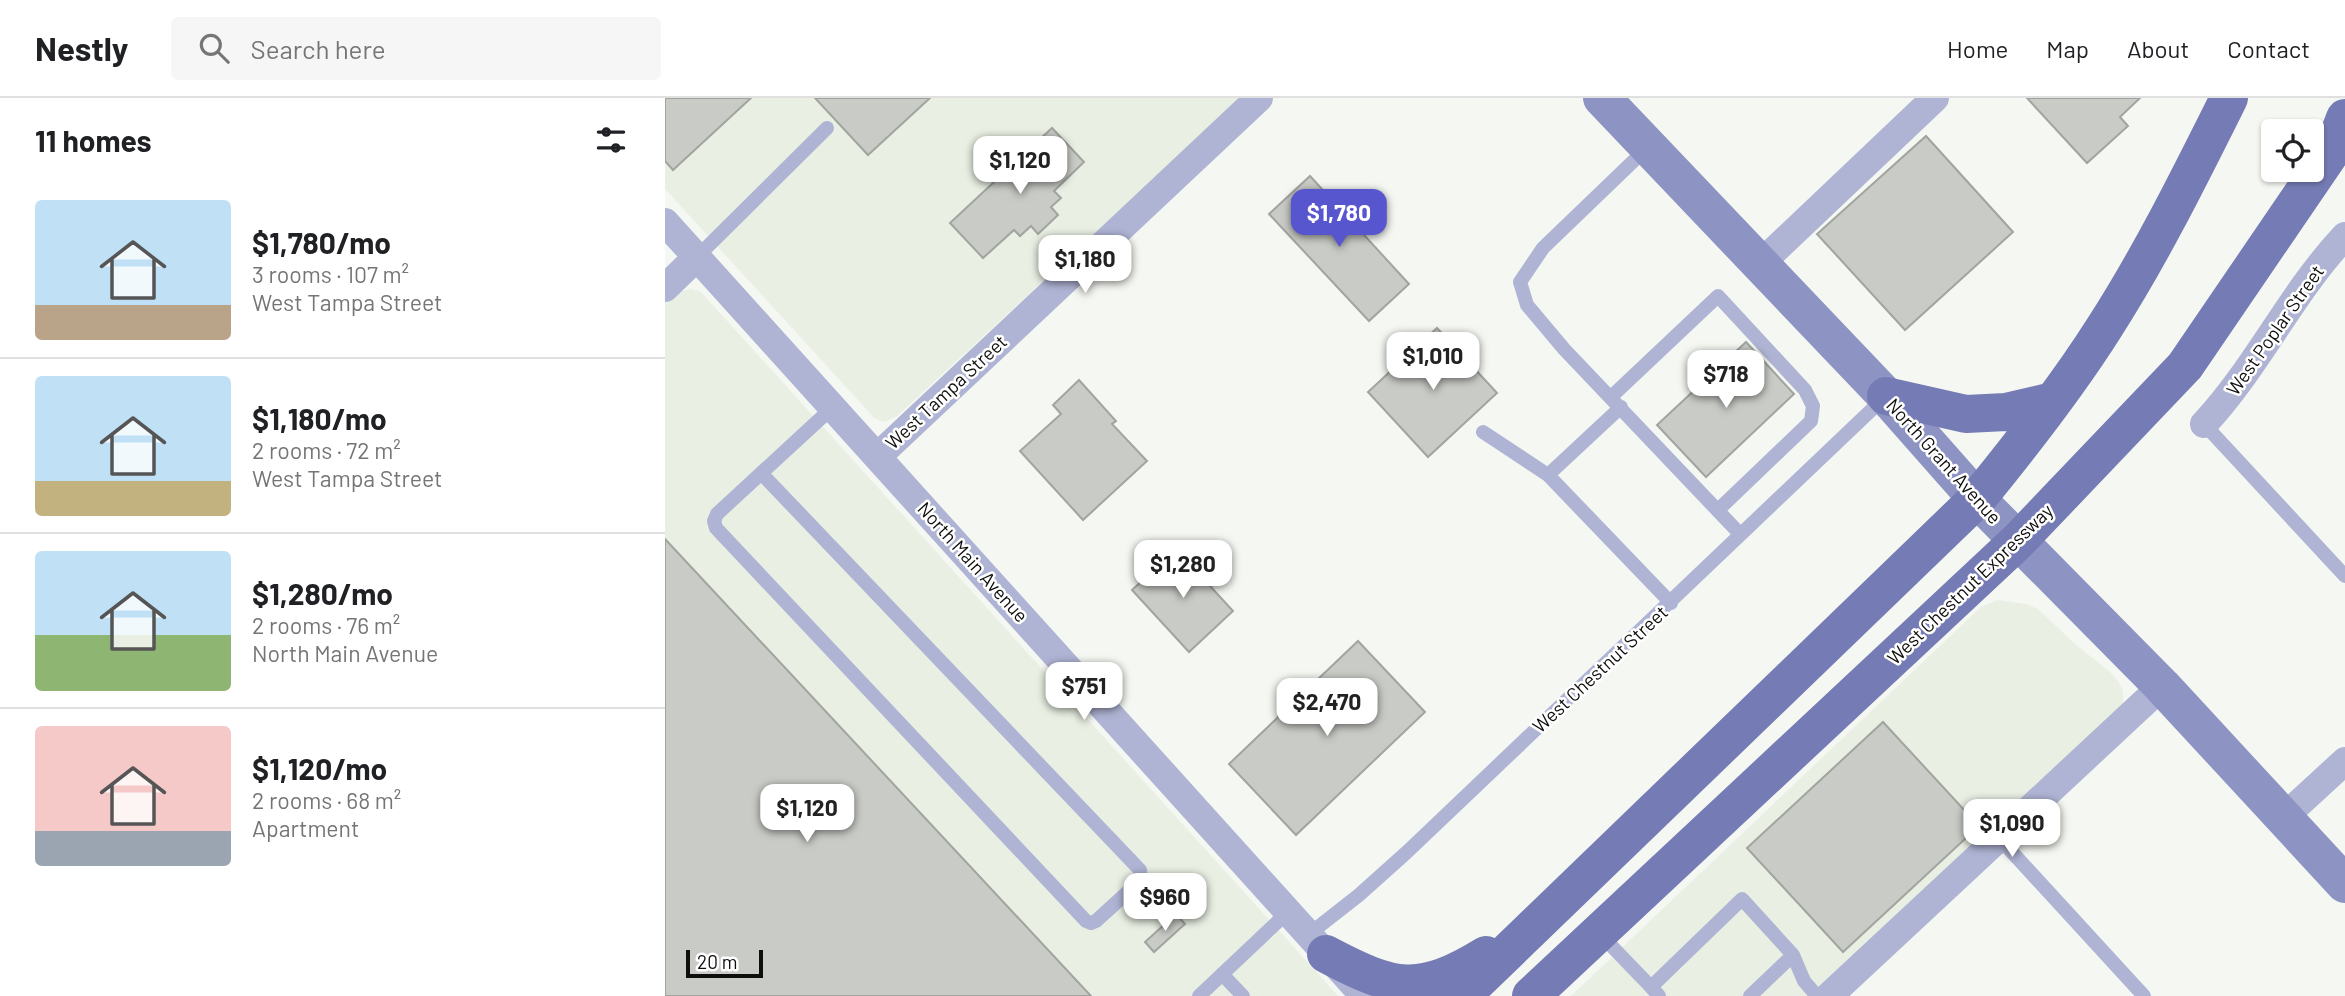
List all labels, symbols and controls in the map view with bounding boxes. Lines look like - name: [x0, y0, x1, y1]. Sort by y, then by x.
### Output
- search box: [171, 17, 661, 80]
- text: Nestly: [35, 28, 129, 68]
- icon: search: [195, 29, 233, 67]
- text: Search here: [251, 33, 386, 64]
- text: Home: [1947, 34, 2008, 63]
- text: Map: [2046, 34, 2089, 63]
- text: About: [2127, 34, 2189, 63]
- text: Contact: [2227, 34, 2310, 63]
- map controls: [2261, 119, 2324, 182]
- button: locate: [2261, 119, 2324, 182]
- icon: filters: [592, 121, 630, 159]
- text: 11 homes: [35, 122, 152, 158]
- pin: $1,120: [963, 136, 1077, 196]
- text: $1,120: [989, 145, 1051, 173]
- pin: $1,780: [1282, 190, 1396, 249]
- text: $1,780: [1307, 198, 1371, 226]
- text: $1,780/mo: [252, 224, 391, 260]
- icon: home: [91, 228, 175, 312]
- pin: $1,180: [1028, 236, 1142, 295]
- text: $1,180: [1054, 244, 1116, 272]
- text: 3 rooms · 107 m²: [252, 260, 409, 288]
- street label: West Poplar Street: [2221, 260, 2328, 399]
- text: West Tampa Street: [252, 288, 443, 316]
- street label: West Tampa Street: [880, 330, 1011, 454]
- pin: $1,010: [1376, 332, 1490, 392]
- text: $1,010: [1403, 341, 1463, 369]
- pin: $718: [1685, 350, 1767, 410]
- text: $718: [1703, 359, 1749, 387]
- street label: North Grant Avenue: [1882, 393, 2007, 528]
- text: $1,180/mo: [252, 400, 387, 436]
- icon: home: [91, 404, 175, 488]
- text: 2 rooms · 72 m²: [252, 436, 401, 464]
- text: West Tampa Street: [252, 464, 443, 492]
- street label: North Main Avenue: [913, 497, 1033, 627]
- street label: West Chestnut Expressway: [1882, 498, 2057, 669]
- pin: $1,280: [1126, 540, 1240, 600]
- text: $1,280: [1150, 549, 1216, 577]
- text: $1,280/mo: [252, 575, 393, 611]
- icon: home: [91, 579, 175, 663]
- street label: West Chestnut Street: [1527, 600, 1672, 737]
- text: 2 rooms · 76 m²: [252, 611, 400, 639]
- text: North Main Avenue: [252, 639, 438, 667]
- pin: $751: [1043, 662, 1125, 722]
- text: $751: [1062, 671, 1106, 699]
- pin: $2,470: [1270, 678, 1384, 738]
- text: $2,470: [1293, 687, 1361, 715]
- text: $1,120/mo: [252, 750, 387, 786]
- icon: home: [91, 754, 175, 838]
- pin: $1,120: [750, 784, 864, 844]
- text: 2 rooms · 68 m²: [252, 786, 401, 814]
- text: $1,120: [776, 793, 838, 821]
- pin: $1,090: [1955, 800, 2069, 859]
- text: $1,090: [1979, 808, 2045, 836]
- text: Apartment: [252, 814, 359, 842]
- pin: $960: [1124, 874, 1206, 933]
- text: $960: [1140, 882, 1190, 910]
- scale bar: [686, 947, 763, 979]
- text: 20 m: [697, 950, 737, 973]

